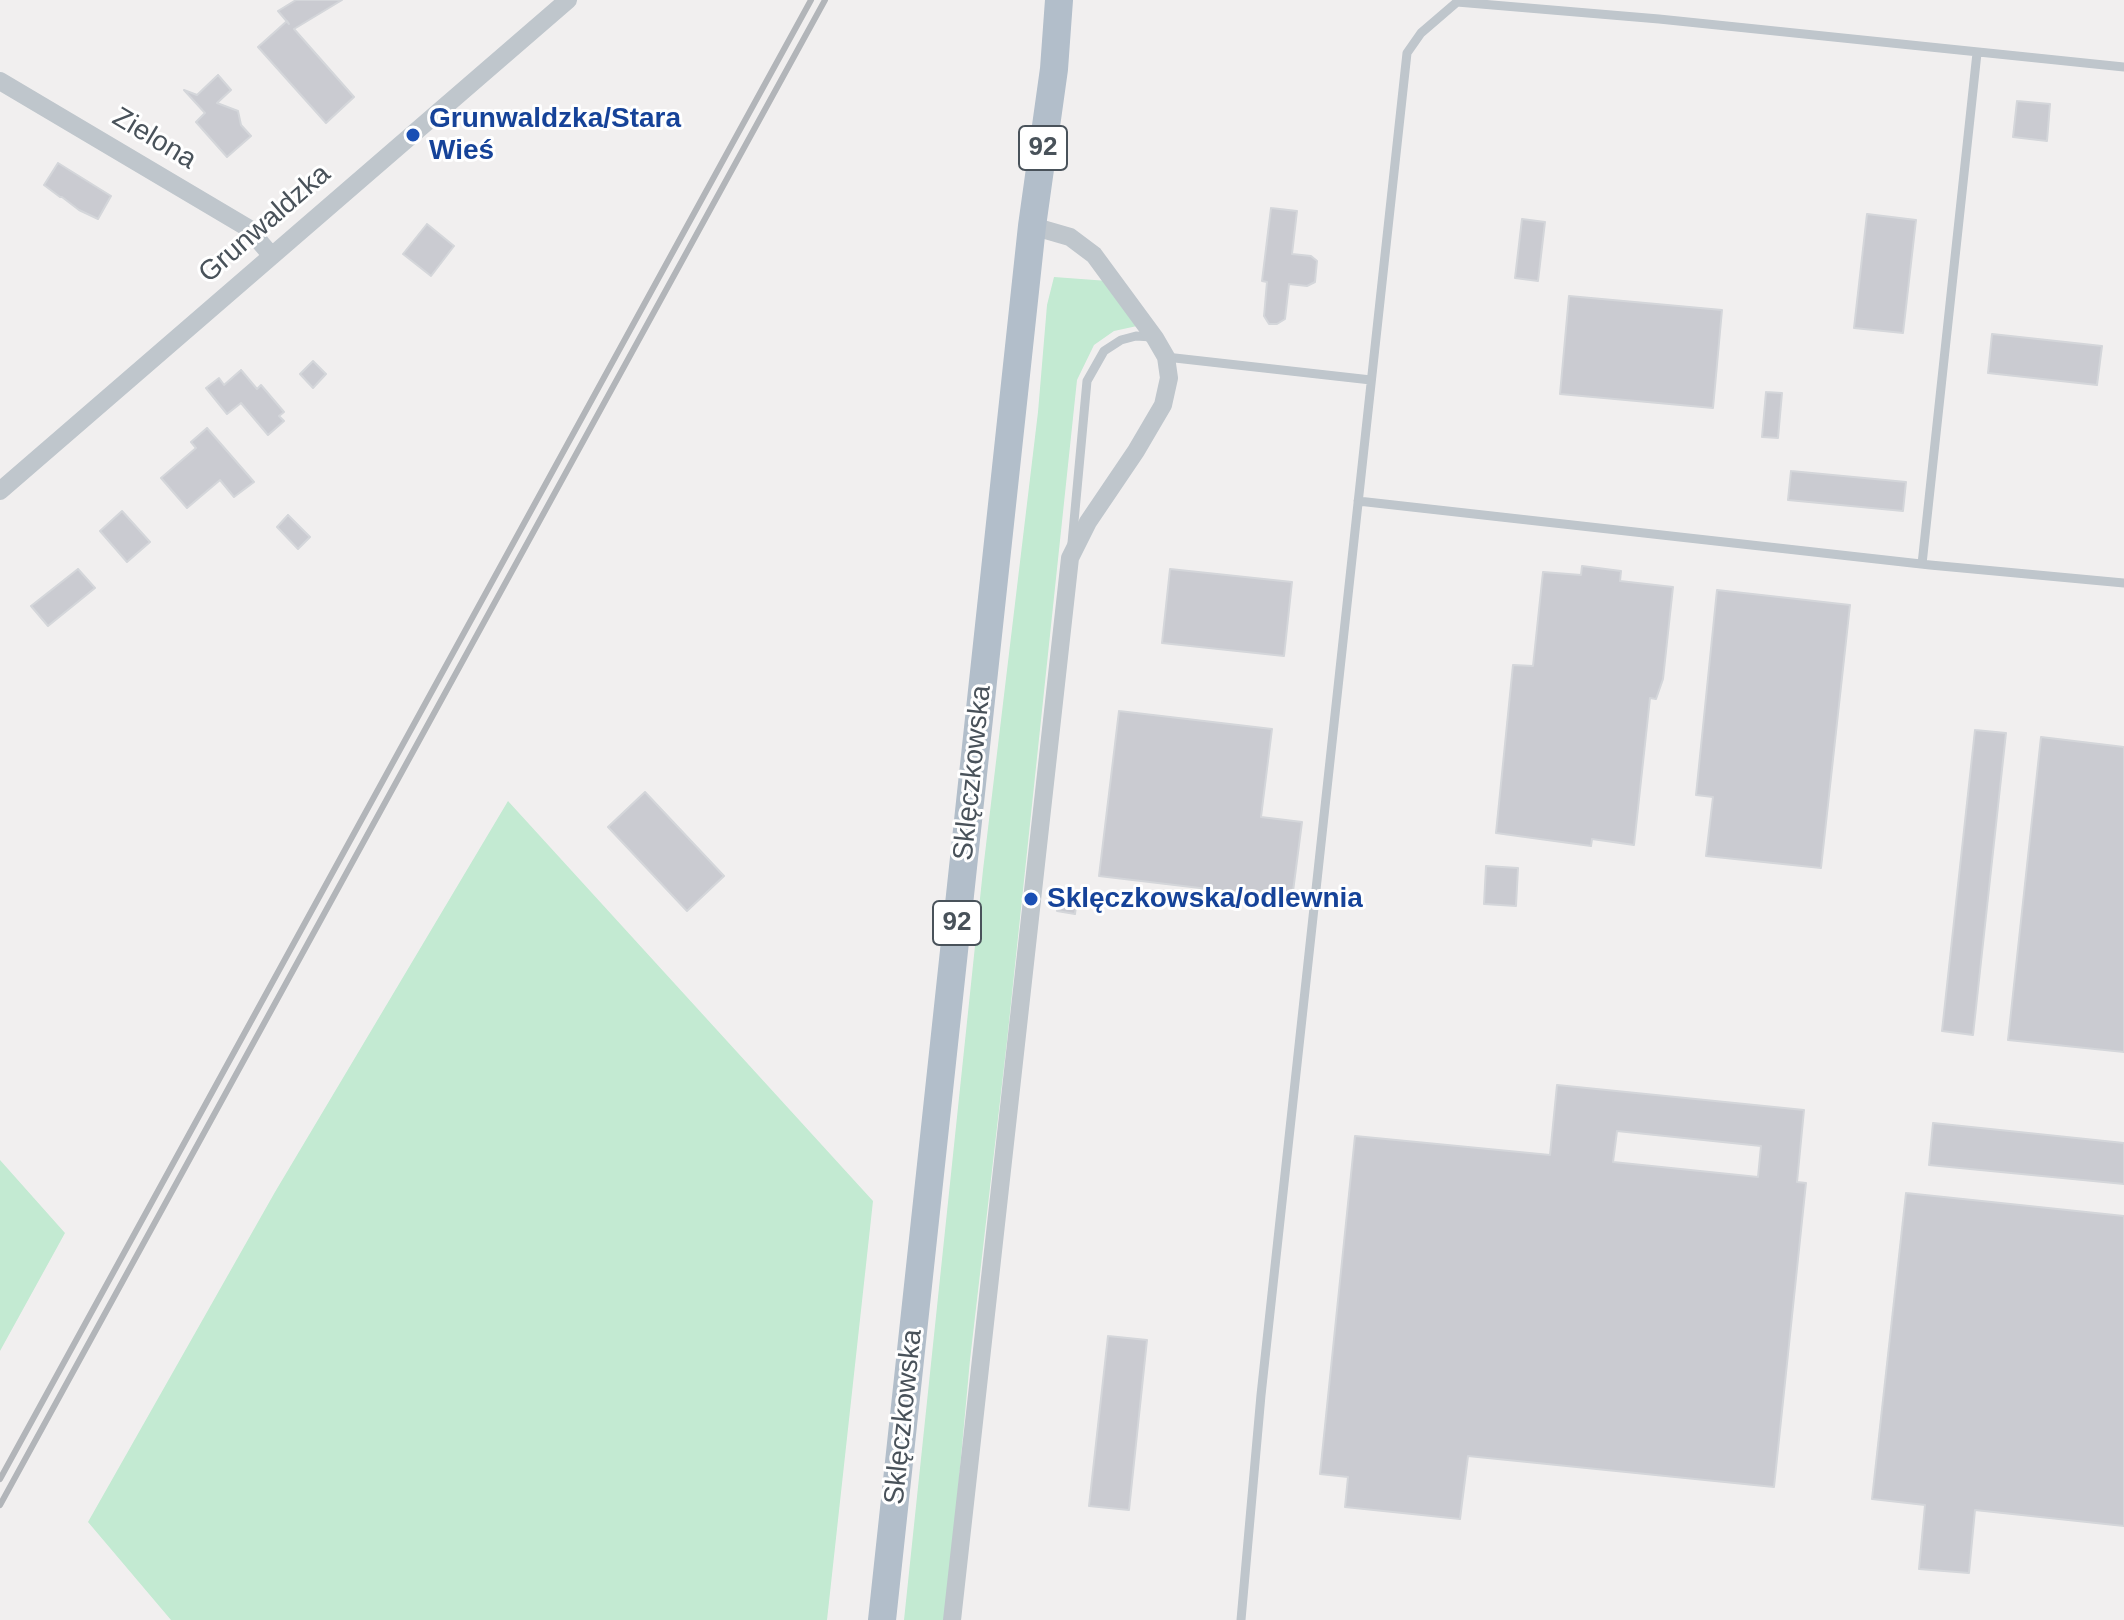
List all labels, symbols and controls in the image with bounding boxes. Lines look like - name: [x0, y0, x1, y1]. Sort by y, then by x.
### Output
- street label: Zielona: [106, 101, 202, 177]
- place label: Grunwaldzka/Stara Wieś: [429, 102, 681, 168]
- marker: Grunwaldzka/Stara Wieś: [404, 126, 422, 144]
- road number: 92: [1019, 126, 1067, 170]
- street label: Grunwaldzka: [192, 158, 338, 290]
- street label: Sklęczkowska: [947, 684, 999, 862]
- place label: Sklęczkowska/odlewnia: [1047, 882, 1363, 916]
- marker: Sklęczkowska/odlewnia: [1022, 890, 1040, 908]
- road number: 92: [933, 901, 981, 945]
- street label: Sklęczkowska: [878, 1328, 930, 1506]

